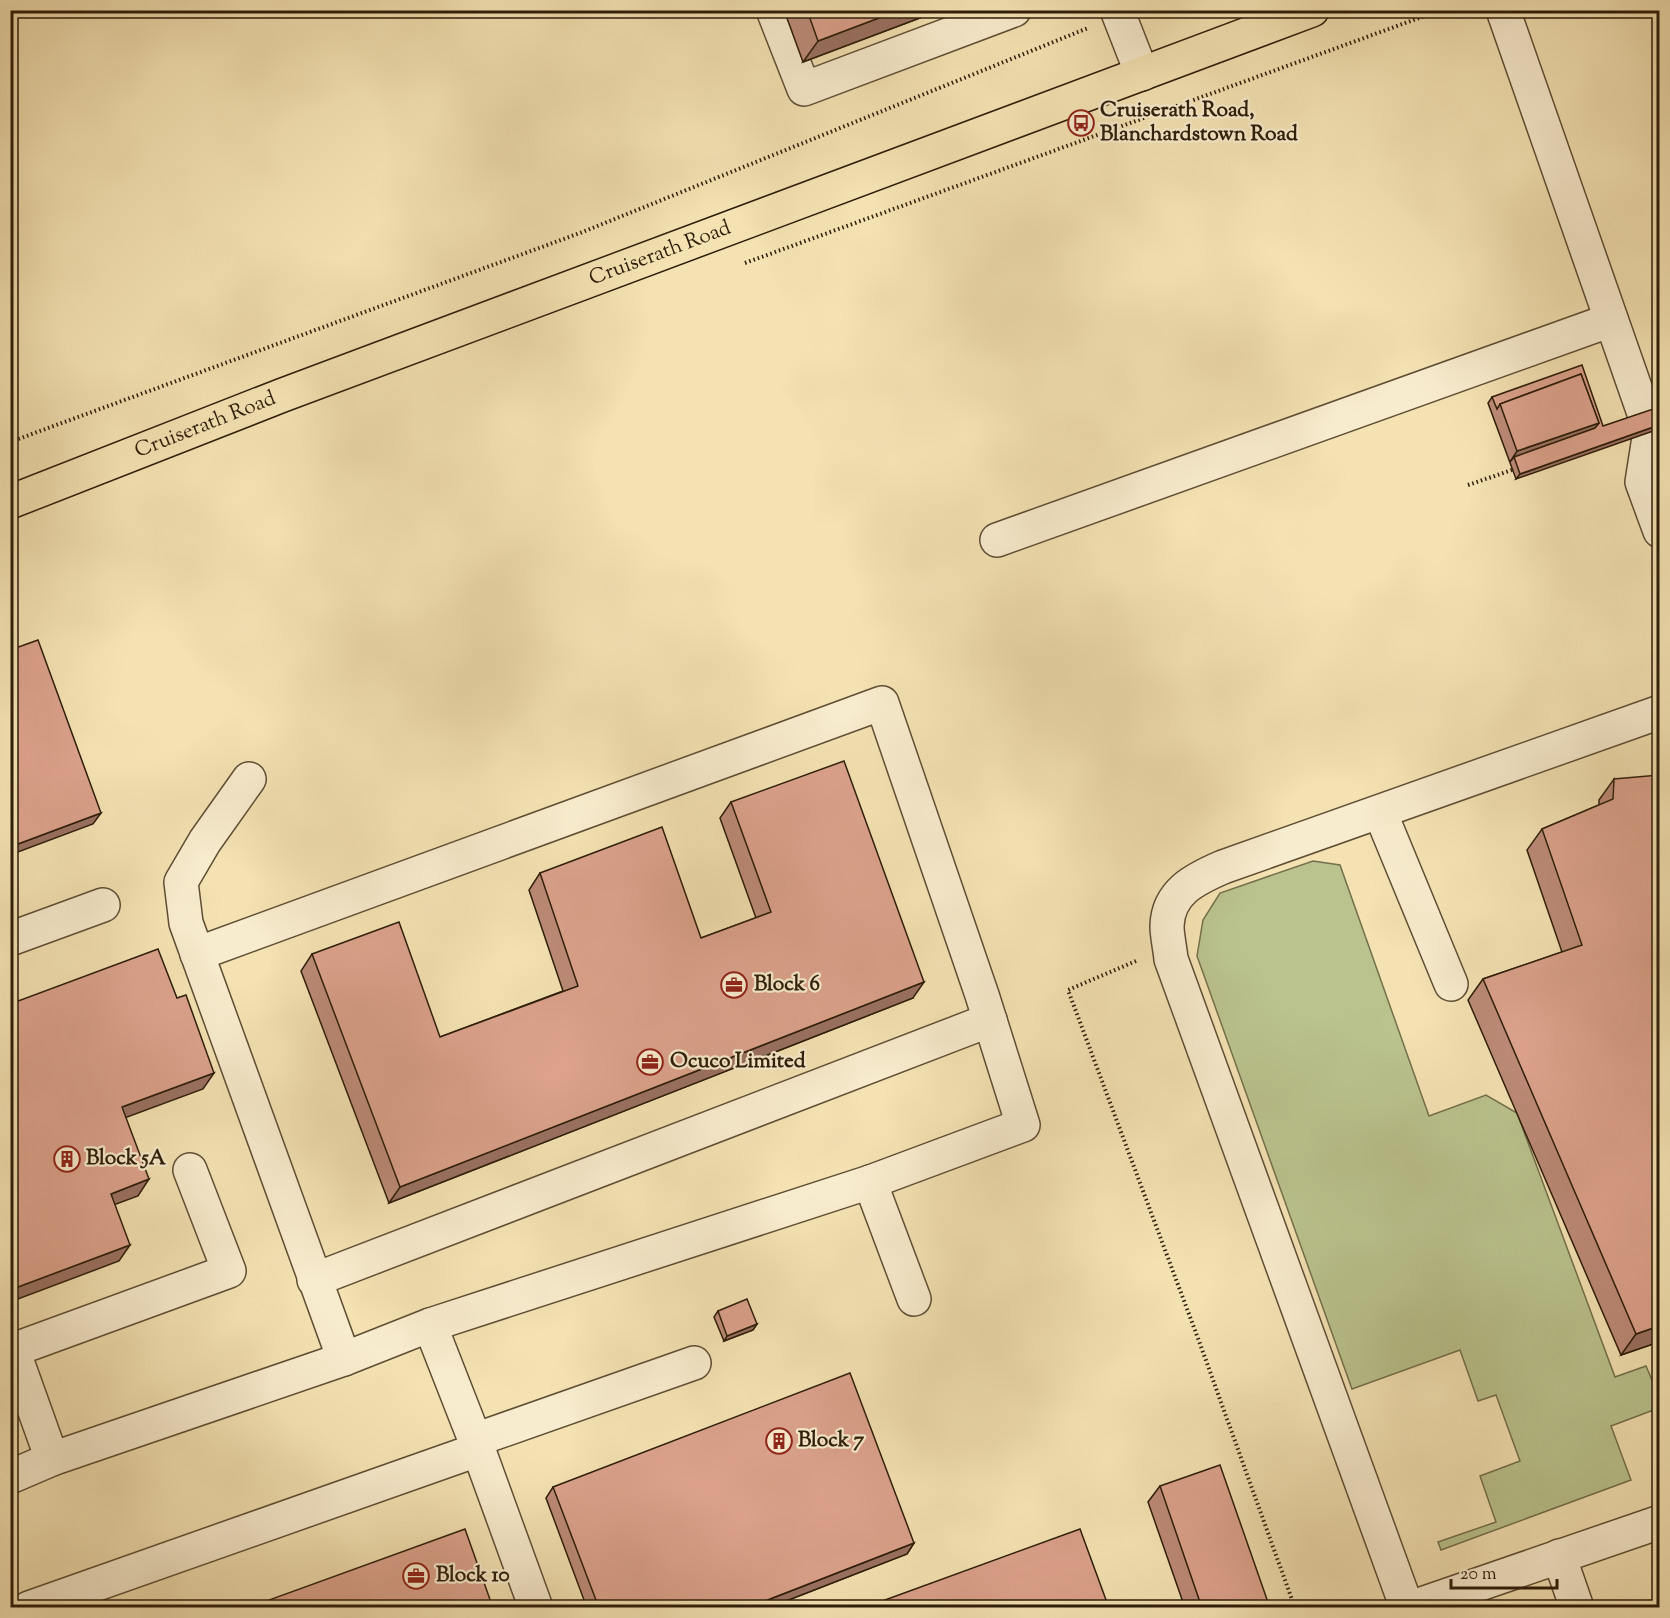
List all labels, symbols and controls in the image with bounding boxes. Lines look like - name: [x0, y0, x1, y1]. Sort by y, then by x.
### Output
- place label: Cruiserath Road, Blanchardstown Road: [1100, 96, 1298, 150]
- bus stop icon: Cruiserath Road, Blanchardstown Road: [1066, 108, 1096, 138]
- street label: Cruiserath Road: [585, 214, 736, 294]
- street label: Cruiserath Road: [131, 384, 281, 467]
- office icon: Block 6: [719, 970, 749, 1000]
- place label: Block 6: [754, 970, 820, 1000]
- office icon: Ocuco Limited: [635, 1047, 665, 1077]
- place label: Ocuco Limited: [670, 1047, 806, 1077]
- building icon: Block 5A: [52, 1144, 82, 1174]
- place label: Block 5A: [86, 1144, 167, 1174]
- building icon: Block 7: [764, 1426, 794, 1456]
- place label: Block 7: [798, 1426, 865, 1456]
- scale bar: [1451, 1552, 1558, 1590]
- office icon: Block 10: [401, 1561, 431, 1591]
- place label: Block 10: [436, 1561, 510, 1591]
- text: 20 m: [1460, 1562, 1497, 1588]

